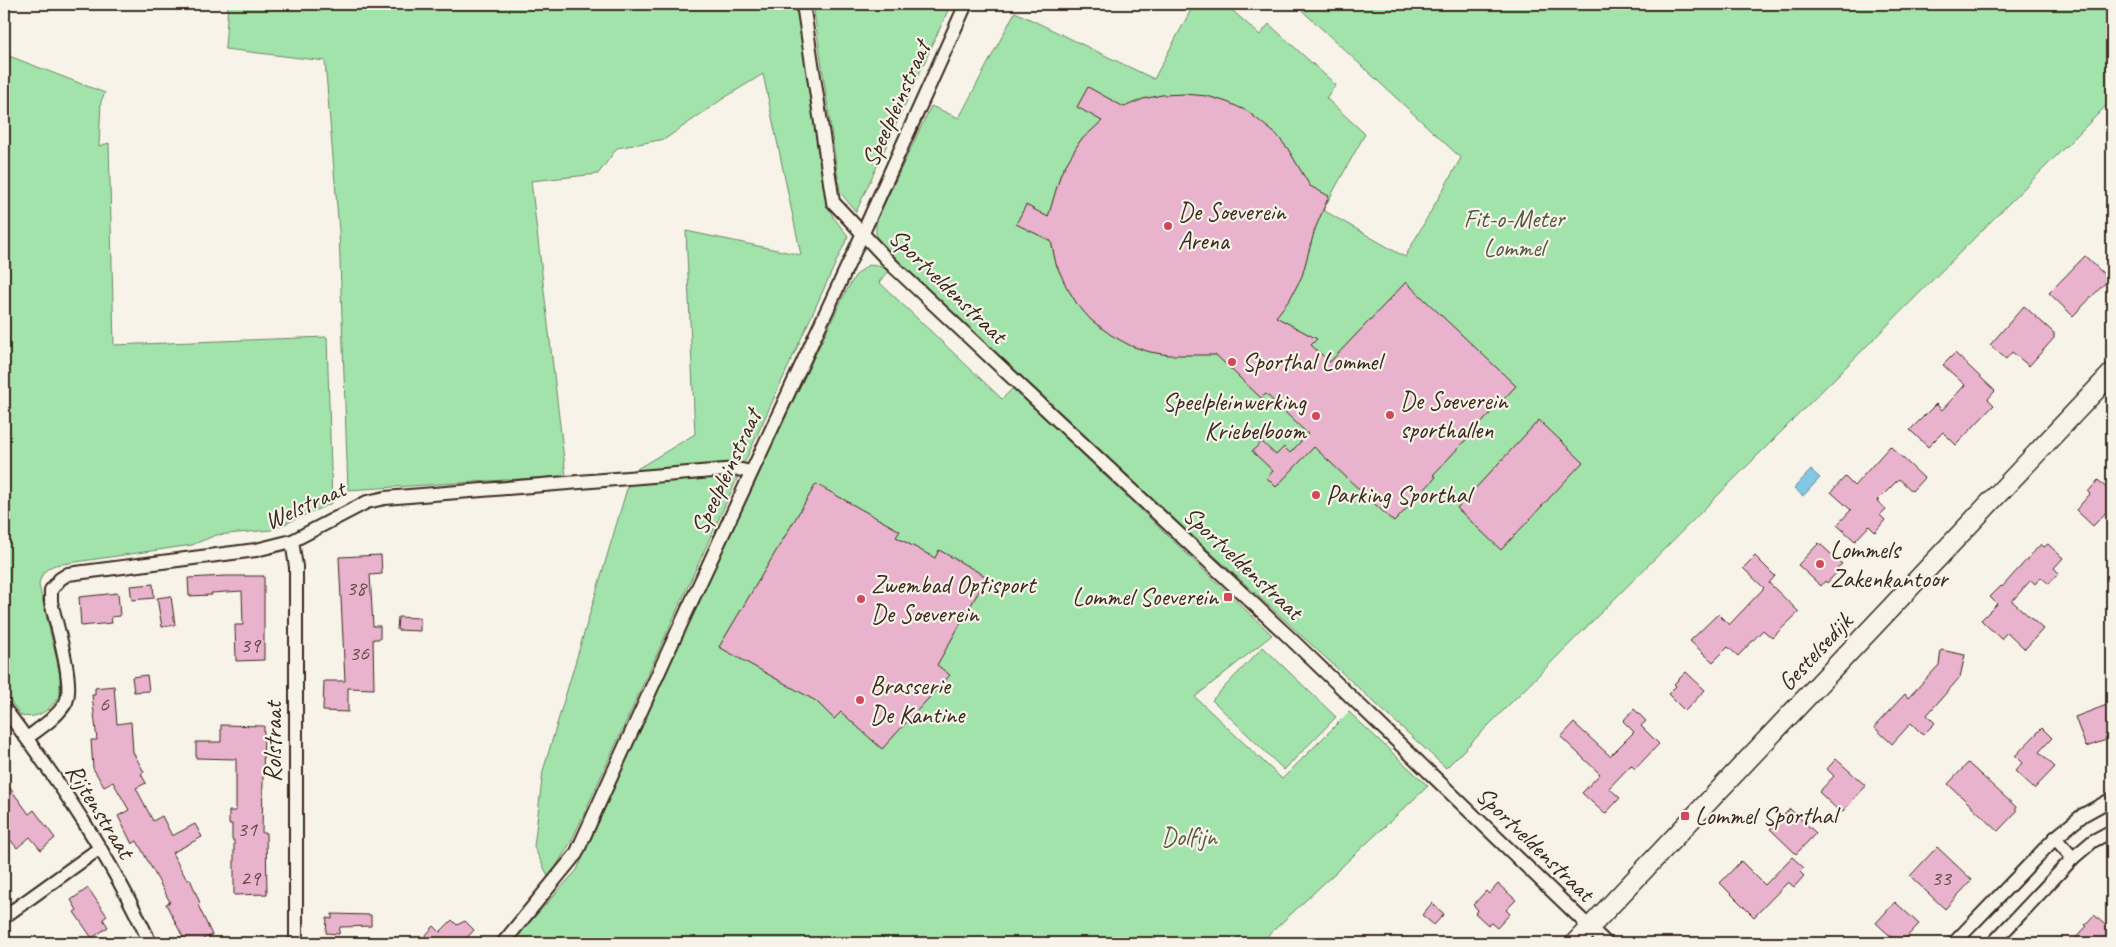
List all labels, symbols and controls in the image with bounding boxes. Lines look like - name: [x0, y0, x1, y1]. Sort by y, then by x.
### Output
- street label: Speelpleinstraat: [854, 33, 939, 172]
- place label: De Soeverein Arena: [1178, 196, 1287, 257]
- park label: Fit-o-Meter Lommel: [1463, 203, 1567, 264]
- marker: De Soeverein Arena: [1162, 220, 1174, 232]
- street label: Sportveldenstraat: [882, 222, 1016, 352]
- place label: Sporthal Lommel: [1242, 346, 1386, 378]
- marker: Sporthal Lommel: [1226, 356, 1238, 368]
- place label: De Soeverein sporthallen: [1400, 385, 1509, 446]
- place label: Speelpleinwerking Kriebelboom: [1162, 386, 1308, 447]
- street label: Speelpleinstraat: [683, 401, 770, 540]
- marker: De Soeverein sporthallen: [1384, 409, 1396, 421]
- marker: Speelpleinwerking Kriebelboom: [1310, 410, 1322, 422]
- street label: Welstraat: [260, 472, 353, 537]
- place label: Parking Sporthal: [1326, 479, 1475, 511]
- marker: Parking Sporthal: [1310, 489, 1322, 501]
- street label: Sportveldenstraat: [1176, 499, 1312, 629]
- place label: Lommels Zakenkantoor: [1830, 534, 1950, 595]
- marker: Lommels Zakenkantoor: [1814, 558, 1826, 570]
- place label: Zwembad Optisport De Soeverein: [871, 569, 1038, 630]
- house number: 38: [346, 574, 368, 602]
- place label: Lommel Soeverein: [1072, 581, 1220, 613]
- marker: Lommel Soeverein: [1222, 591, 1234, 603]
- marker: Zwembad Optisport De Soeverein: [855, 593, 867, 605]
- street label: Gestelsedijk: [1771, 605, 1860, 698]
- house number: 39: [240, 631, 262, 659]
- house number: 36: [349, 639, 370, 667]
- place label: Brasserie De Kantine: [870, 670, 966, 731]
- house number: 6: [99, 690, 110, 718]
- marker: Brasserie De Kantine: [854, 694, 866, 706]
- street label: Rolstraat: [257, 699, 289, 782]
- street label: Rijtenstraat: [58, 758, 143, 867]
- street label: Sportveldenstraat: [1469, 780, 1603, 910]
- place label: Lommel Sporthal: [1695, 800, 1841, 832]
- marker: Lommel Sporthal: [1679, 810, 1691, 822]
- house number: 31: [237, 815, 258, 843]
- park label: Dolfijn: [1161, 821, 1219, 853]
- house number: 29: [240, 864, 262, 892]
- house number: 33: [1931, 864, 1953, 892]

